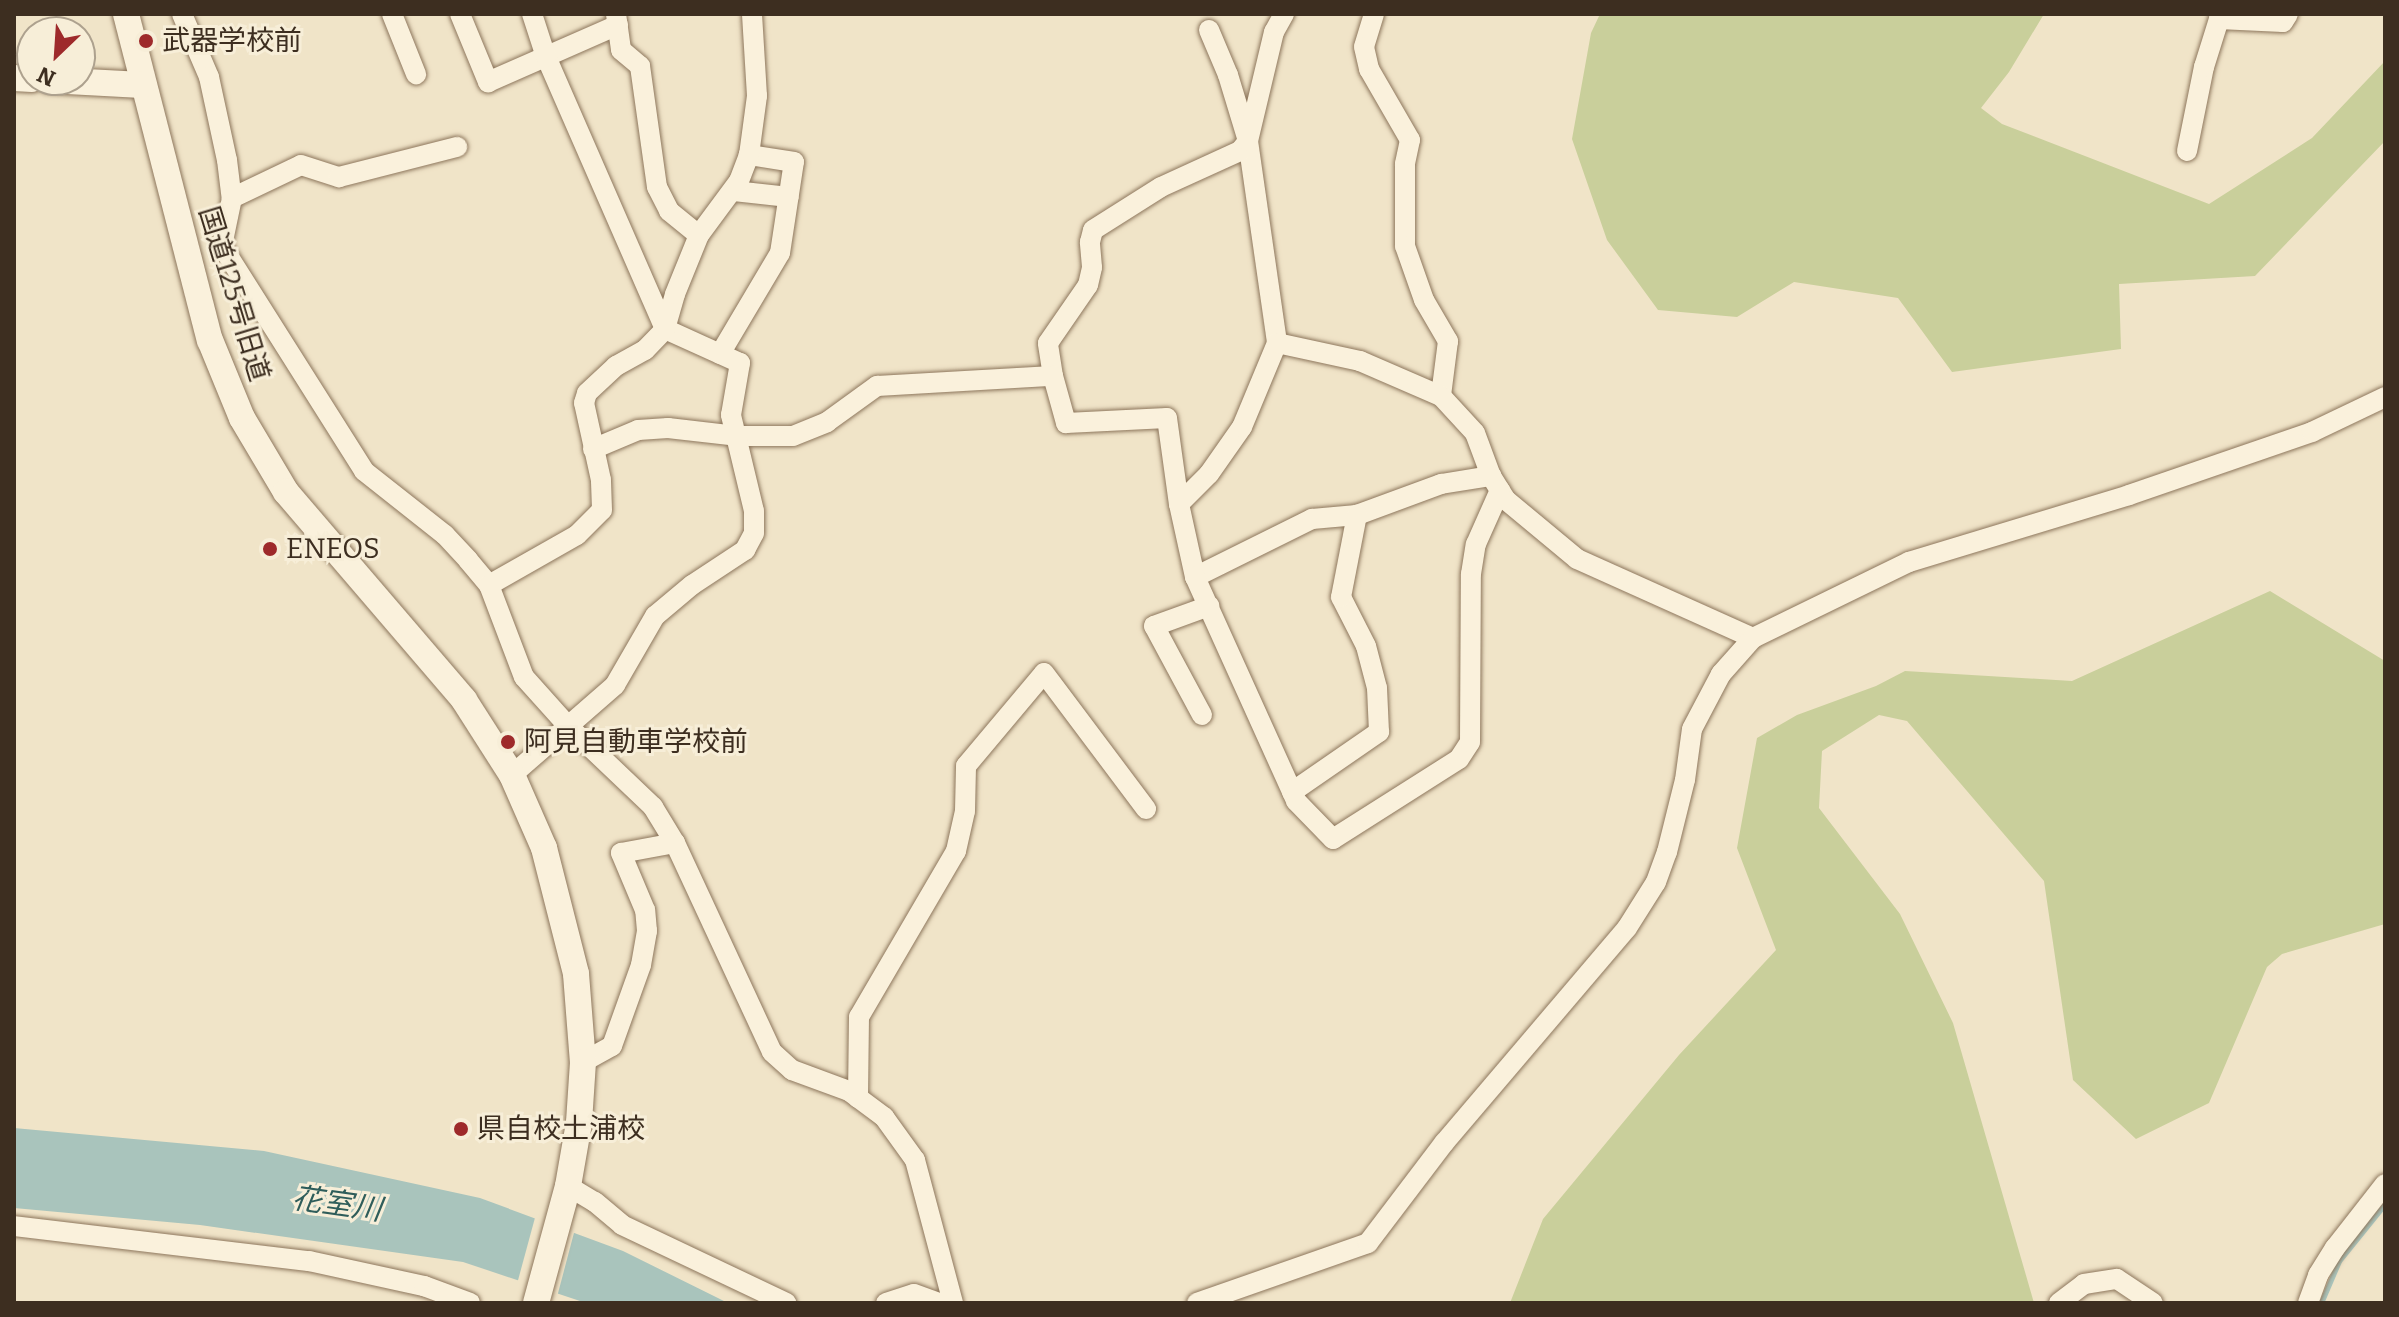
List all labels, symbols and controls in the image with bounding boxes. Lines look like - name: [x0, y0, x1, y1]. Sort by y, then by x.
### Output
- north arrow: [16, 16, 96, 96]
- place label: 武器学校前: [162, 24, 302, 58]
- marker: 武器学校前: [137, 32, 155, 50]
- text: N: [33, 61, 60, 92]
- street label: 国道125号旧道: [191, 202, 277, 386]
- place label: ENEOS: [286, 532, 380, 566]
- marker: ENEOS: [261, 540, 279, 558]
- place label: 阿見自動車学校前: [524, 725, 748, 759]
- marker: 阿見自動車学校前: [499, 733, 517, 751]
- place label: 県自校土浦校: [477, 1112, 645, 1146]
- marker: 県自校土浦校: [452, 1120, 470, 1138]
- water label: 花室川: [290, 1180, 384, 1228]

